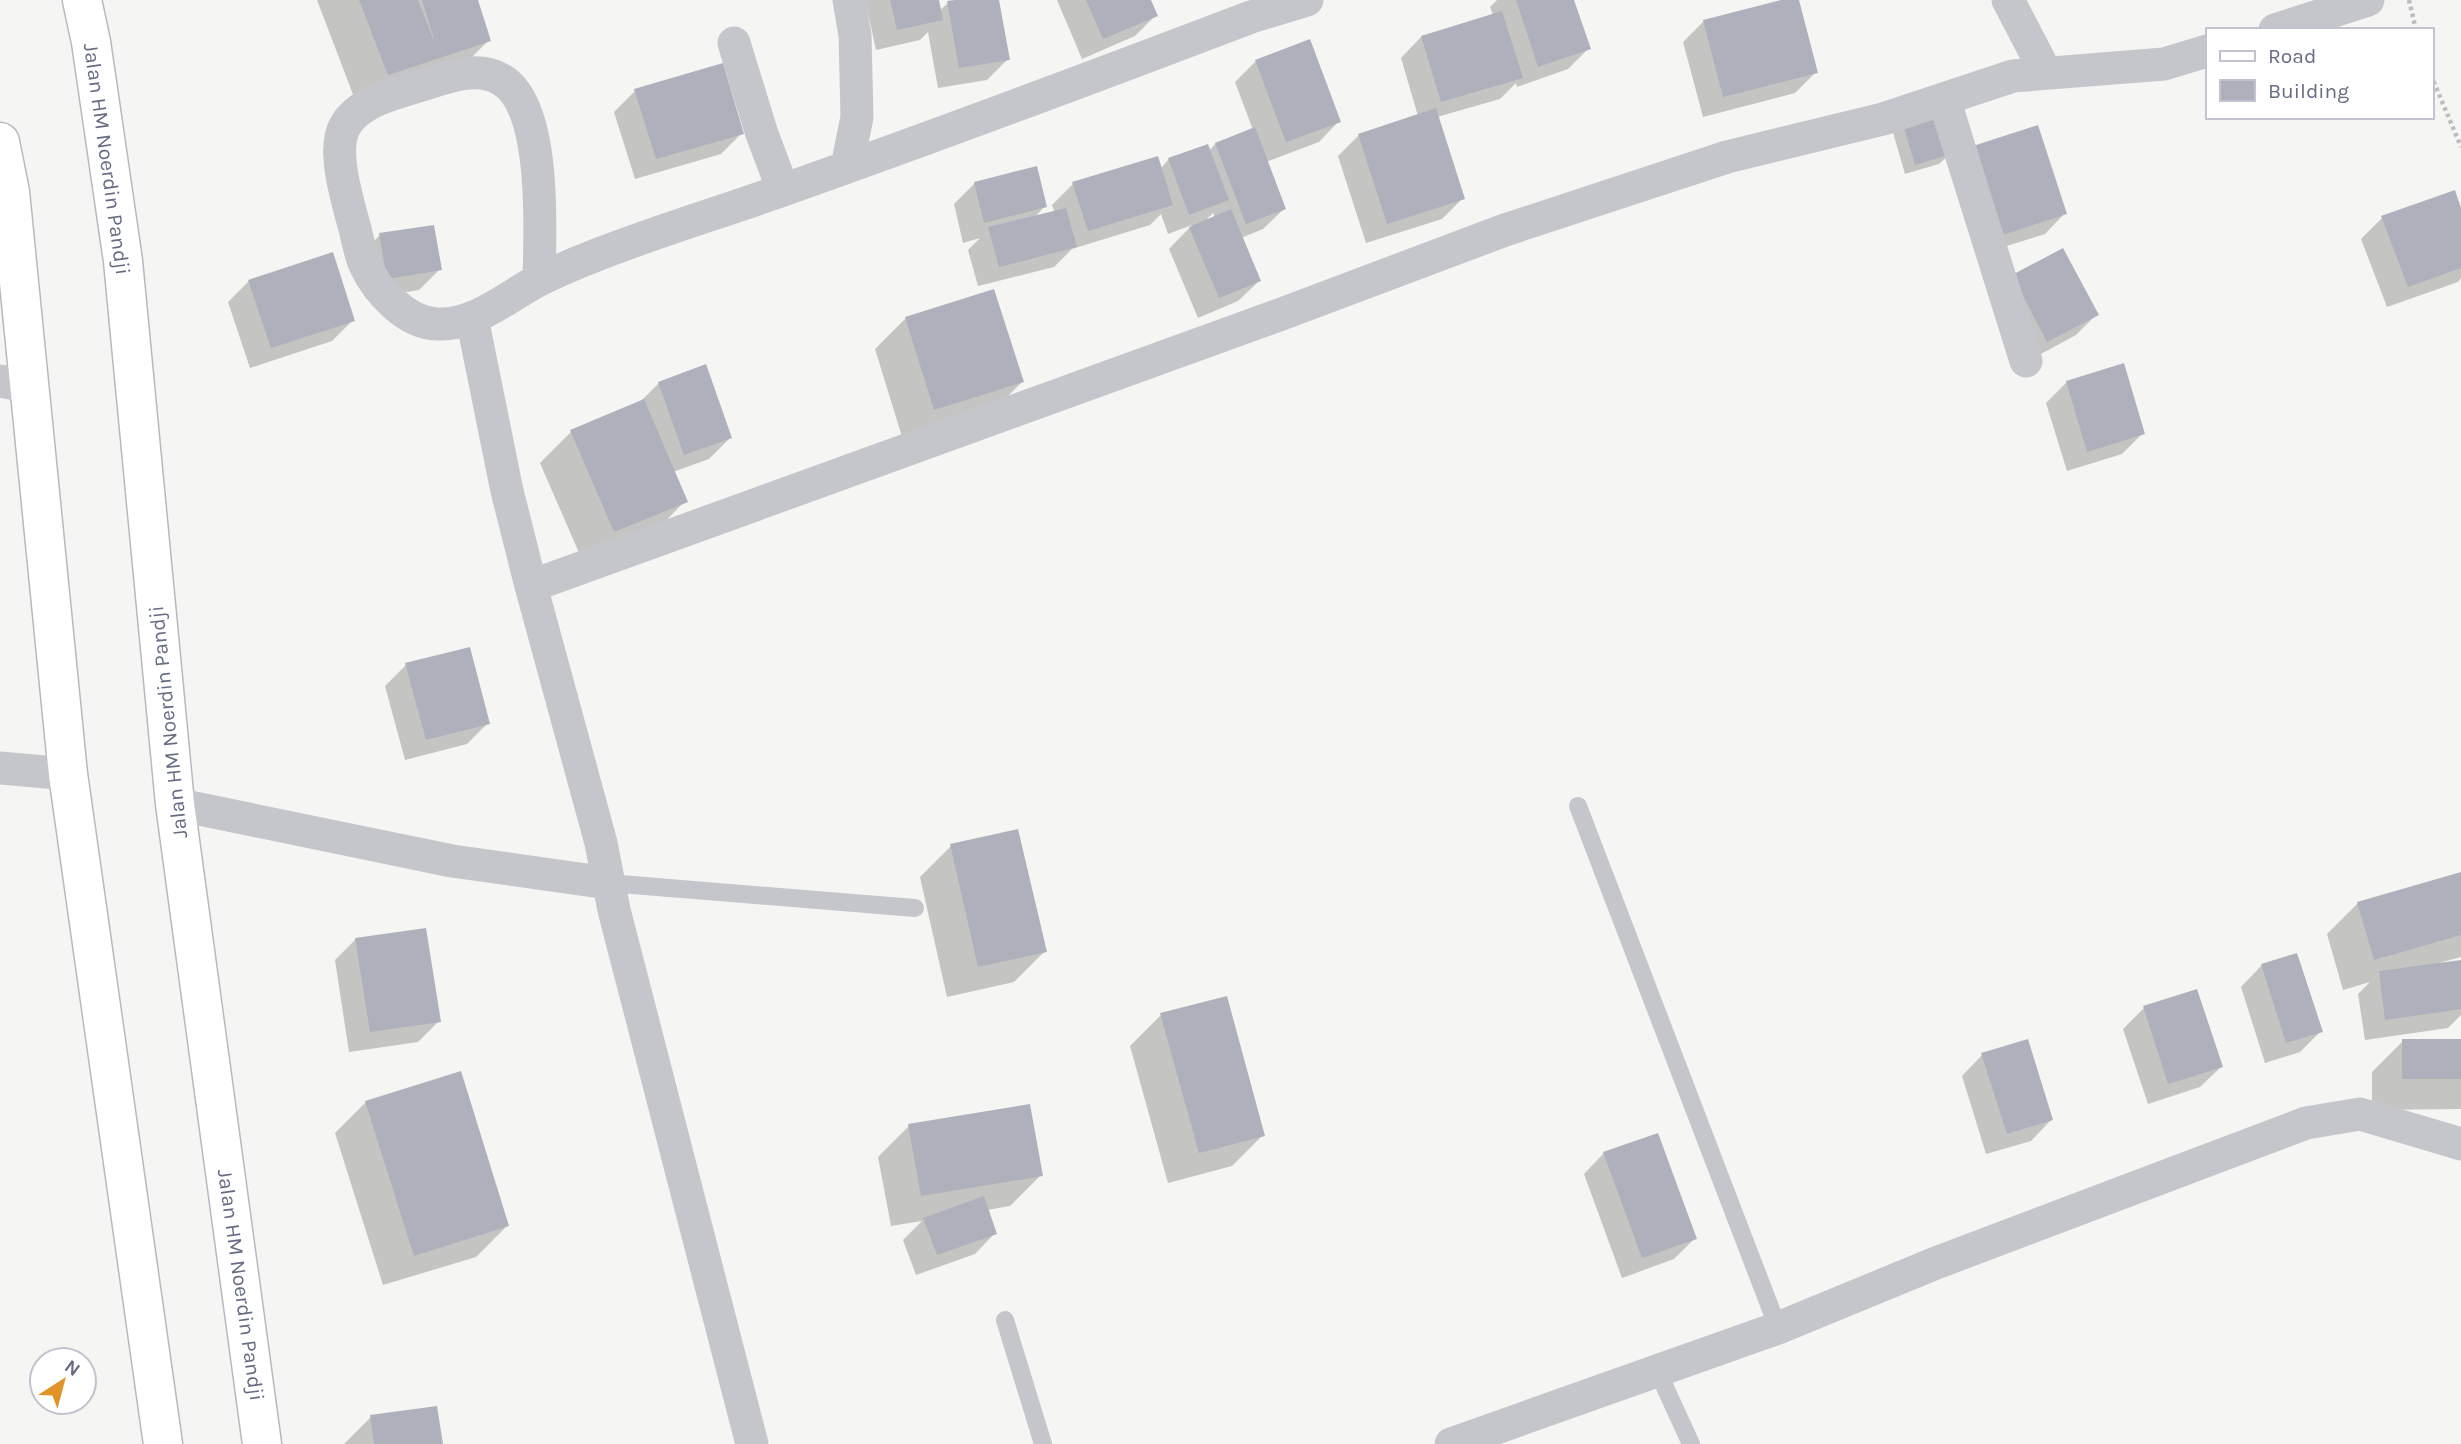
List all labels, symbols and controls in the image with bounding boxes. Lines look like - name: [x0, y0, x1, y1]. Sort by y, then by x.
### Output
- legend: [2206, 28, 2433, 119]
- street label: Jalan HM Noerdin Pandji: [79, 42, 135, 276]
- text: Road: [2268, 44, 2316, 68]
- text: Building: [2268, 79, 2349, 103]
- street label: Jalan HM Noerdin Pandji: [144, 605, 192, 839]
- street label: Jalan HM Noerdin Pandji: [213, 1168, 269, 1402]
- north arrow: [28, 1346, 98, 1416]
- text: N: [60, 1355, 84, 1381]

